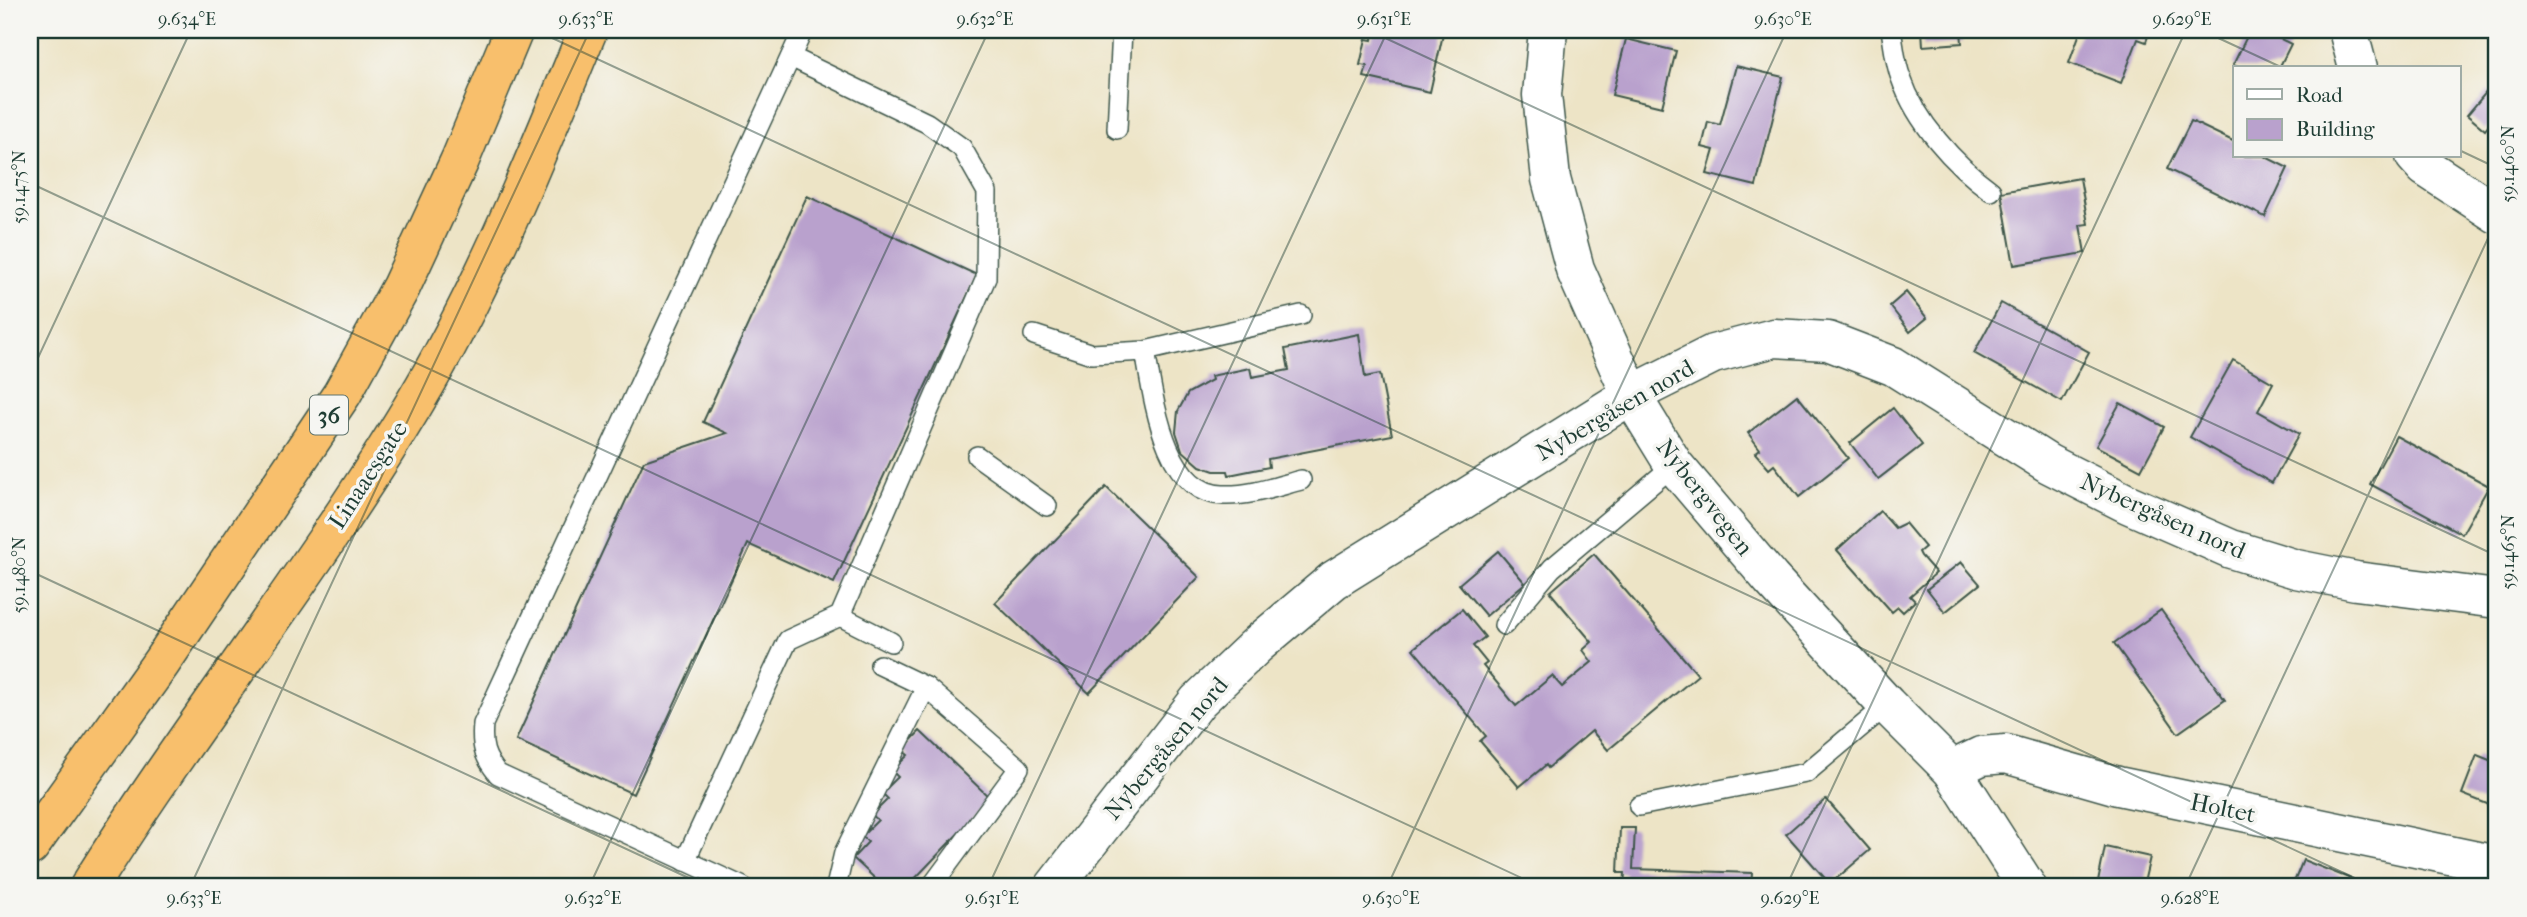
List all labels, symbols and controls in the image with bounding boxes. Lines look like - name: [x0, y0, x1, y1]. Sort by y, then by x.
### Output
- text: 9.634°E: [158, 9, 216, 30]
- text: 9.633°E: [559, 9, 613, 30]
- text: 9.632°E: [957, 9, 1013, 30]
- text: 9.631°E: [1357, 9, 1411, 30]
- text: 9.630°E: [1754, 9, 1812, 30]
- text: 9.629°E: [2153, 9, 2211, 30]
- legend: [2233, 66, 2460, 158]
- text: Road: [2296, 83, 2343, 107]
- text: Building: [2296, 117, 2375, 141]
- text: 59.1460°N: [2498, 125, 2519, 203]
- text: 59.1475°N: [9, 150, 30, 224]
- street label: Nybergåsen nord: [1531, 353, 1700, 467]
- road number: 36: [310, 396, 348, 434]
- street label: Linaaesgate: [323, 416, 413, 534]
- street label: Nybergvegen: [1651, 433, 1759, 561]
- street label: Nybergåsen nord: [2076, 467, 2251, 565]
- text: 59.1465°N: [2498, 514, 2519, 590]
- text: 59.1480°N: [9, 536, 30, 613]
- street label: Nybergåsen nord: [1098, 670, 1234, 825]
- street label: Holtet: [2188, 787, 2259, 829]
- text: 9.633°E: [167, 888, 221, 909]
- text: 9.632°E: [565, 888, 621, 909]
- text: 9.631°E: [965, 888, 1019, 909]
- text: 9.630°E: [1362, 888, 1420, 909]
- text: 9.629°E: [1761, 888, 1819, 909]
- text: 9.628°E: [2161, 888, 2219, 909]

